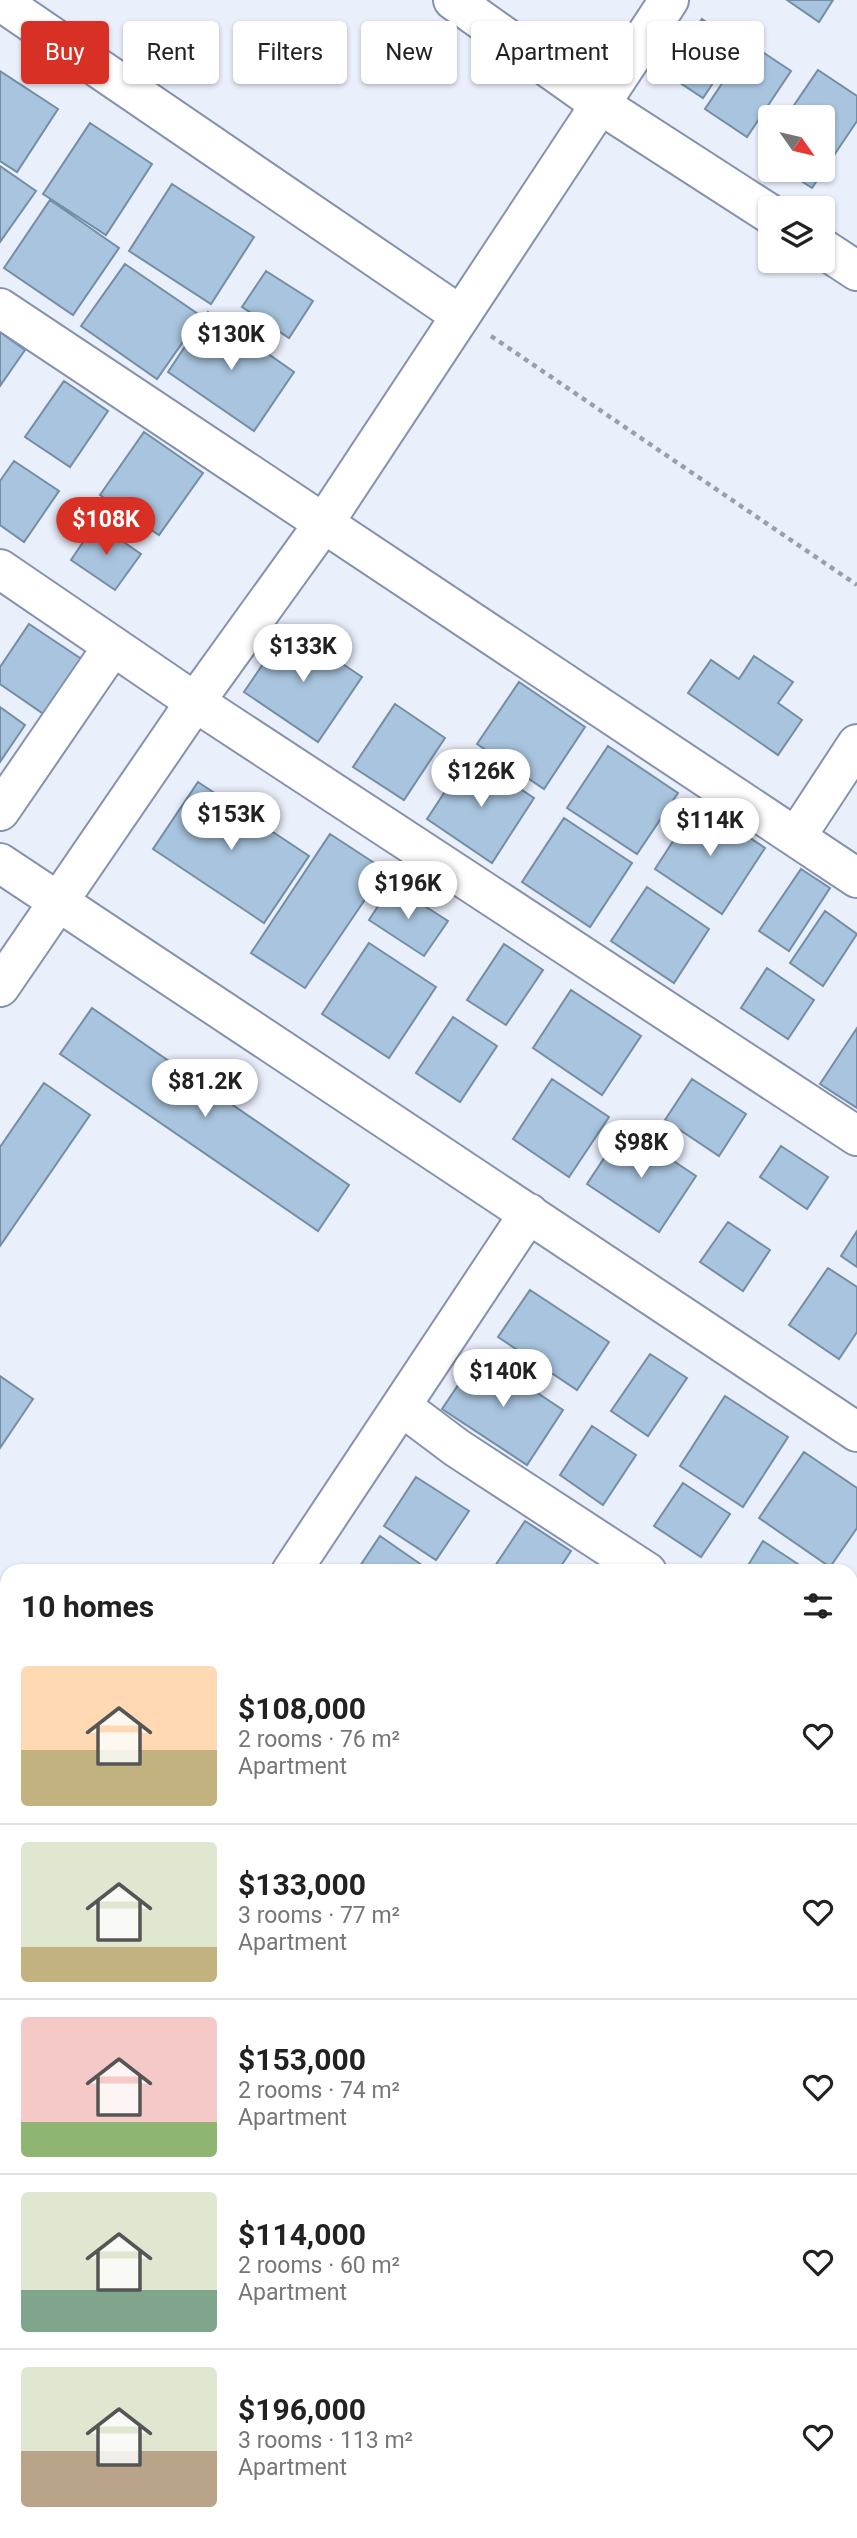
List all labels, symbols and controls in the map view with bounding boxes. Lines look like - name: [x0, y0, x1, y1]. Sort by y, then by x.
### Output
- chip: Buy: [21, 21, 109, 84]
- chip: Rent: [123, 21, 219, 84]
- chip: Filters: [233, 21, 347, 84]
- chip: New: [361, 21, 457, 84]
- chip: Apartment: [471, 21, 633, 84]
- chip: House: [647, 21, 764, 84]
- north arrow: [758, 105, 835, 182]
- map controls: [758, 105, 835, 273]
- button: layers: [758, 196, 835, 273]
- pin: $130K: [182, 312, 280, 372]
- text: $130K: [197, 321, 265, 348]
- pin: $108K: [57, 498, 155, 557]
- text: $108K: [72, 506, 140, 533]
- pin: $133K: [254, 624, 352, 684]
- text: $133K: [269, 633, 337, 660]
- pin: $126K: [432, 750, 530, 809]
- text: $126K: [447, 758, 515, 785]
- pin: $153K: [182, 792, 280, 852]
- pin: $114K: [661, 798, 759, 858]
- text: $153K: [197, 801, 265, 828]
- text: $114K: [676, 807, 744, 834]
- pin: $196K: [359, 862, 457, 921]
- text: $196K: [374, 870, 442, 897]
- pin: $81.2K: [148, 1060, 262, 1119]
- text: $81.2K: [168, 1068, 242, 1095]
- pin: $98K: [600, 1120, 682, 1180]
- text: $98K: [614, 1129, 668, 1156]
- pin: $140K: [454, 1350, 552, 1409]
- text: $140K: [469, 1358, 537, 1385]
- icon: filters: [799, 1587, 837, 1625]
- text: 10 homes: [21, 1589, 154, 1624]
- text: $108,000: [238, 1691, 366, 1726]
- icon: home: [77, 1694, 161, 1778]
- icon: heart: [799, 1717, 837, 1755]
- text: 2 rooms · 76 m²: [238, 1726, 400, 1753]
- text: Apartment: [238, 1753, 347, 1780]
- text: $133,000: [238, 1867, 366, 1902]
- icon: home: [77, 1870, 161, 1954]
- icon: heart: [799, 1893, 837, 1931]
- text: 3 rooms · 77 m²: [238, 1902, 400, 1929]
- text: Apartment: [238, 1929, 347, 1956]
- text: $153,000: [238, 2042, 366, 2077]
- icon: home: [77, 2045, 161, 2129]
- icon: heart: [799, 2068, 837, 2106]
- text: 2 rooms · 74 m²: [238, 2077, 400, 2104]
- text: Apartment: [238, 2104, 347, 2131]
- text: $114,000: [238, 2217, 366, 2252]
- icon: home: [77, 2220, 161, 2304]
- icon: heart: [799, 2243, 837, 2281]
- text: 2 rooms · 60 m²: [238, 2252, 400, 2279]
- text: Apartment: [238, 2279, 347, 2306]
- text: $196,000: [238, 2392, 366, 2427]
- icon: home: [77, 2395, 161, 2479]
- icon: heart: [799, 2418, 837, 2456]
- text: 3 rooms · 113 m²: [238, 2427, 413, 2454]
- text: Apartment: [238, 2454, 347, 2481]

